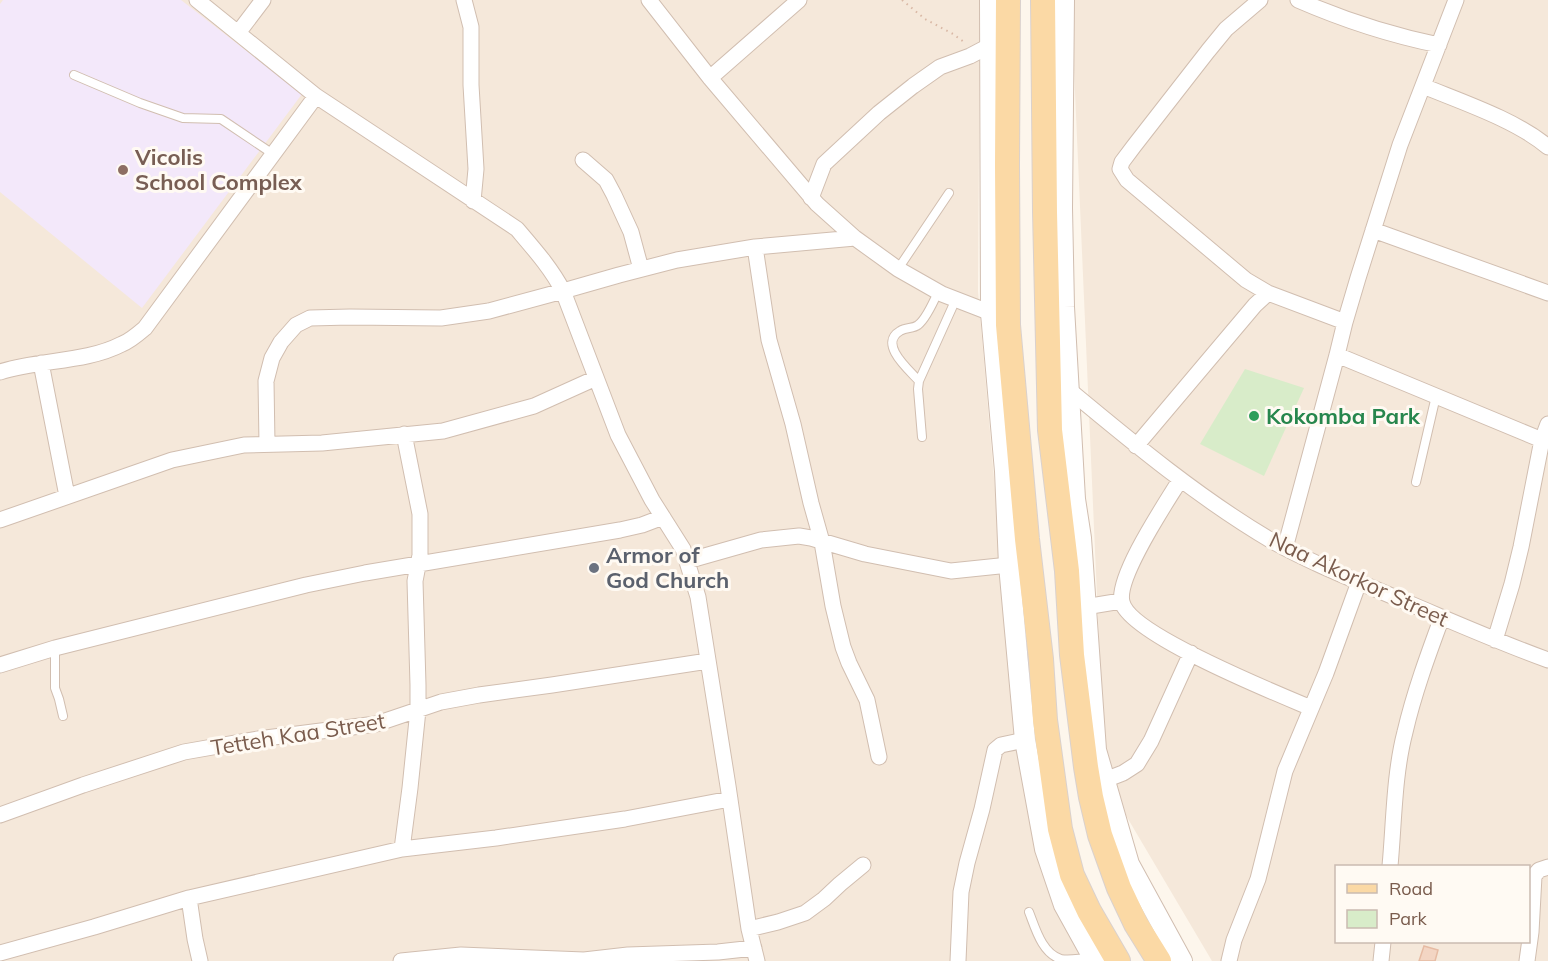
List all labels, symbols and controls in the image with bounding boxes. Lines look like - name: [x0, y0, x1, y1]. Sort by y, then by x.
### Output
- place label: Vicolis School Complex: [134, 143, 303, 196]
- marker: Vicolis School Complex: [116, 163, 130, 177]
- place label: Kokomba Park: [1266, 402, 1421, 430]
- marker: Kokomba Park: [1247, 409, 1261, 423]
- street label: Naa Akorkor Street: [1265, 525, 1453, 633]
- place label: Armor of God Church: [606, 541, 729, 594]
- marker: Armor of God Church: [587, 561, 601, 575]
- street label: Tetteh Kaa Street: [209, 706, 387, 762]
- legend: [1335, 865, 1530, 943]
- text: Road: [1389, 877, 1433, 900]
- text: Park: [1389, 907, 1428, 930]

